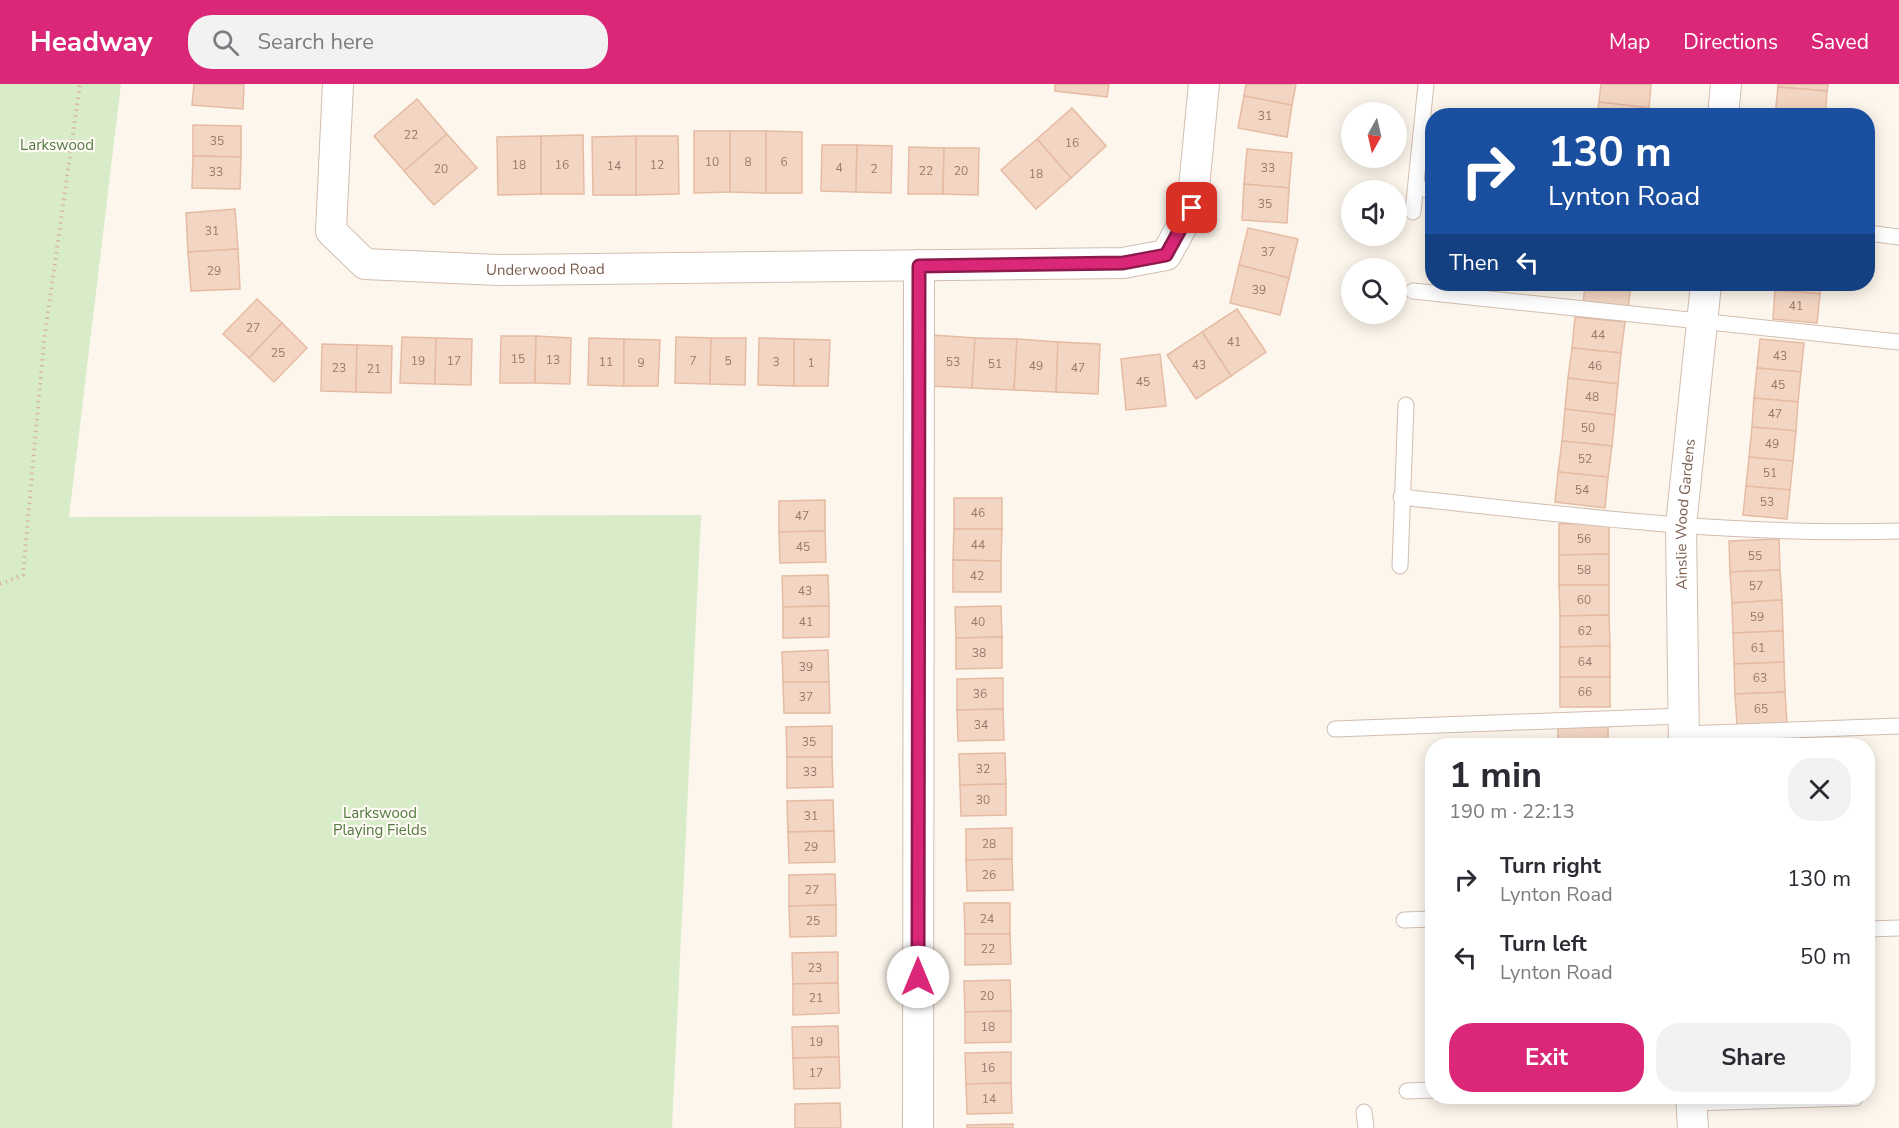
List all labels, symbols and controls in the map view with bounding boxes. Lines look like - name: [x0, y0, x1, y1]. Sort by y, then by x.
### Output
- search box: [188, 15, 608, 69]
- text: Headway: [30, 23, 152, 61]
- icon: search: [209, 26, 242, 59]
- text: Search here: [257, 27, 374, 57]
- text: Map: [1609, 28, 1650, 56]
- text: Directions: [1683, 28, 1778, 56]
- text: Saved: [1811, 28, 1869, 56]
- north arrow: [1341, 102, 1407, 168]
- map controls: [1341, 102, 1407, 324]
- house number: 31: [1258, 108, 1272, 124]
- text: 130 m: [1548, 124, 1672, 181]
- house number: 22: [404, 127, 418, 143]
- icon: right: [1449, 132, 1527, 210]
- house number: 35: [210, 133, 224, 149]
- park label: Larkswood: [20, 135, 94, 155]
- house number: 16: [1065, 135, 1079, 151]
- house number: 10: [705, 154, 719, 170]
- house number: 8: [744, 154, 752, 170]
- house number: 6: [780, 154, 788, 170]
- house number: 18: [512, 157, 526, 173]
- house number: 16: [555, 157, 569, 173]
- house number: 12: [650, 157, 664, 173]
- house number: 14: [607, 158, 621, 174]
- house number: 4: [835, 160, 843, 176]
- house number: 33: [1261, 160, 1275, 176]
- house number: 20: [434, 161, 448, 177]
- house number: 2: [870, 161, 878, 177]
- house number: 22: [919, 163, 933, 179]
- house number: 20: [954, 163, 968, 179]
- house number: 33: [209, 164, 223, 180]
- house number: 18: [1029, 166, 1043, 182]
- text: Lynton Road: [1548, 178, 1700, 215]
- button: sound: [1341, 180, 1407, 246]
- pin: [1166, 182, 1217, 233]
- icon: arrive: [1175, 191, 1208, 224]
- house number: 35: [1258, 196, 1272, 212]
- house number: 31: [205, 223, 219, 239]
- house number: 37: [1261, 244, 1275, 260]
- icon: left: [1511, 246, 1544, 279]
- text: Then: [1449, 248, 1499, 278]
- button: search: [1341, 258, 1407, 324]
- street label: Underwood Road: [486, 259, 605, 280]
- house number: 29: [207, 263, 221, 279]
- house number: 39: [1252, 282, 1266, 298]
- house number: 41: [1789, 298, 1803, 314]
- house number: 27: [246, 320, 260, 336]
- house number: 44: [1591, 327, 1605, 343]
- house number: 41: [1227, 334, 1241, 350]
- house number: 25: [271, 345, 285, 361]
- house number: 43: [1773, 348, 1787, 364]
- house number: 15: [511, 351, 525, 367]
- house number: 13: [546, 352, 560, 368]
- house number: 19: [411, 353, 425, 369]
- house number: 17: [447, 353, 461, 369]
- house number: 7: [689, 353, 697, 369]
- house number: 5: [724, 353, 732, 369]
- house number: 11: [599, 354, 613, 370]
- house number: 3: [772, 354, 780, 370]
- house number: 53: [946, 354, 960, 370]
- house number: 9: [637, 355, 645, 371]
- house number: 1: [807, 355, 815, 371]
- house number: 51: [988, 356, 1002, 372]
- house number: 43: [1192, 357, 1206, 373]
- house number: 49: [1029, 358, 1043, 374]
- house number: 46: [1588, 358, 1602, 374]
- house number: 23: [332, 360, 346, 376]
- house number: 47: [1071, 360, 1085, 376]
- house number: 21: [367, 361, 381, 377]
- house number: 45: [1136, 374, 1150, 390]
- house number: 45: [1771, 377, 1785, 393]
- house number: 48: [1585, 389, 1599, 405]
- house number: 47: [1768, 406, 1782, 422]
- house number: 50: [1581, 420, 1595, 436]
- house number: 49: [1765, 436, 1779, 452]
- street label: Ainslie Wood Gardens: [1671, 438, 1700, 590]
- house number: 52: [1578, 451, 1592, 467]
- house number: 51: [1763, 465, 1777, 481]
- house number: 54: [1575, 482, 1589, 498]
- house number: 53: [1760, 494, 1774, 510]
- house number: 46: [971, 505, 985, 521]
- house number: 47: [795, 508, 809, 524]
- house number: 56: [1577, 531, 1591, 547]
- house number: 44: [971, 537, 985, 553]
- house number: 45: [796, 539, 810, 555]
- house number: 55: [1748, 548, 1762, 564]
- house number: 58: [1577, 562, 1591, 578]
- house number: 42: [970, 568, 984, 584]
- house number: 57: [1749, 578, 1763, 594]
- house number: 43: [798, 583, 812, 599]
- house number: 60: [1577, 592, 1591, 608]
- house number: 59: [1750, 609, 1764, 625]
- house number: 41: [799, 614, 813, 630]
- house number: 40: [971, 614, 985, 630]
- house number: 62: [1578, 623, 1592, 639]
- house number: 61: [1751, 640, 1765, 656]
- house number: 38: [972, 645, 986, 661]
- house number: 64: [1578, 654, 1592, 670]
- house number: 39: [799, 659, 813, 675]
- house number: 63: [1753, 670, 1767, 686]
- house number: 66: [1578, 684, 1592, 700]
- house number: 36: [973, 686, 987, 702]
- house number: 37: [799, 689, 813, 705]
- house number: 65: [1754, 701, 1768, 717]
- house number: 34: [974, 717, 988, 733]
- house number: 35: [802, 734, 816, 750]
- text: 1 min: [1449, 751, 1542, 800]
- button: close: [1788, 758, 1851, 821]
- house number: 32: [976, 761, 990, 777]
- house number: 33: [803, 764, 817, 780]
- house number: 30: [976, 792, 990, 808]
- text: 190 m · 22:13: [1449, 798, 1575, 825]
- park label: Larkswood Playing Fields: [333, 803, 427, 840]
- house number: 31: [804, 808, 818, 824]
- house number: 28: [982, 836, 996, 852]
- house number: 29: [804, 839, 818, 855]
- text: Turn right: [1500, 851, 1601, 881]
- icon: right: [1449, 863, 1482, 896]
- text: 130 m: [1787, 864, 1851, 894]
- house number: 26: [982, 867, 996, 883]
- text: Lynton Road: [1500, 881, 1613, 908]
- house number: 27: [805, 882, 819, 898]
- house number: 24: [980, 911, 994, 927]
- house number: 25: [806, 913, 820, 929]
- text: Turn left: [1500, 929, 1587, 959]
- house number: 22: [981, 941, 995, 957]
- icon: left: [1449, 941, 1482, 974]
- text: 50 m: [1800, 942, 1851, 972]
- position arrow: [886, 945, 950, 1009]
- text: Lynton Road: [1500, 959, 1613, 986]
- house number: 23: [808, 960, 822, 976]
- house number: 20: [980, 988, 994, 1004]
- house number: 21: [809, 990, 823, 1006]
- house number: 18: [981, 1019, 995, 1035]
- button: Exit: [1449, 1023, 1644, 1092]
- button: Share: [1656, 1023, 1851, 1092]
- house number: 19: [809, 1034, 823, 1050]
- house number: 16: [981, 1060, 995, 1076]
- house number: 17: [809, 1065, 823, 1081]
- house number: 14: [982, 1091, 996, 1107]

